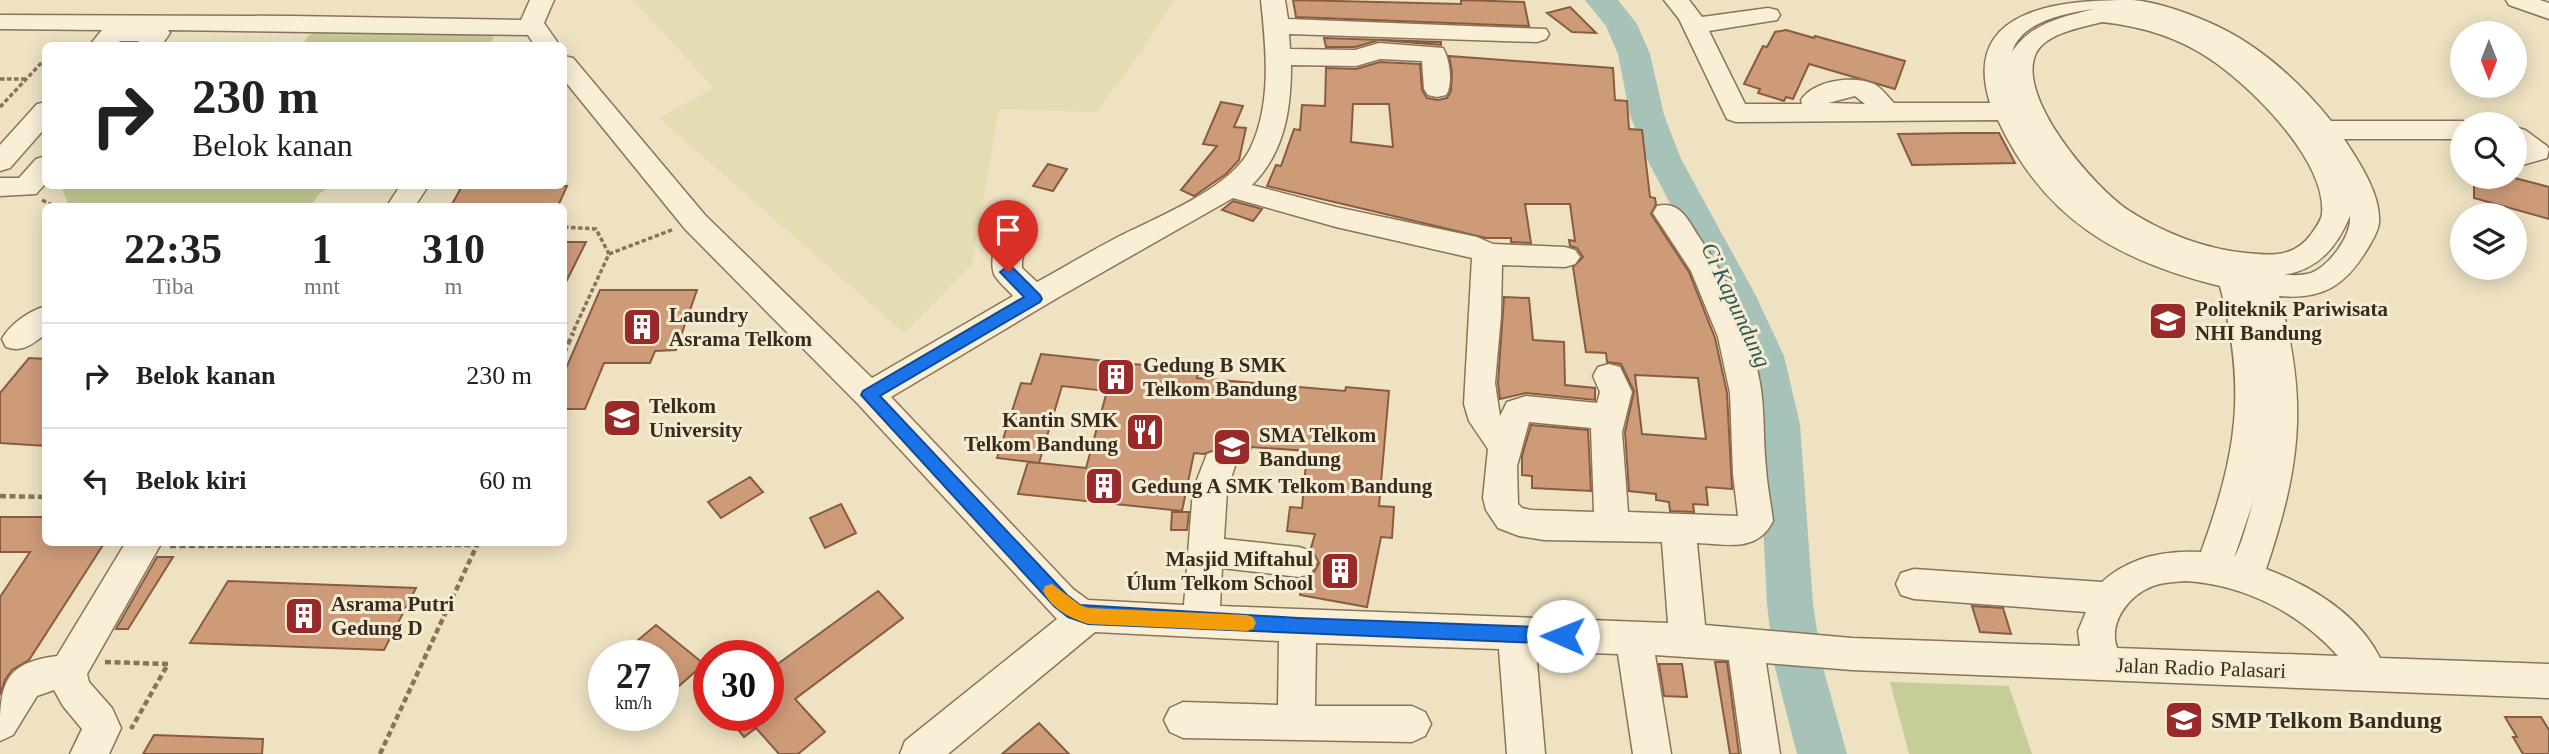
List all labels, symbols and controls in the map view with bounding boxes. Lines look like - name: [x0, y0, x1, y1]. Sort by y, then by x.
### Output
- north arrow: [2450, 21, 2527, 98]
- map controls: [2450, 21, 2527, 280]
- text: 230 m: [192, 69, 319, 124]
- icon: right: [77, 70, 168, 161]
- button: search: [2450, 112, 2527, 189]
- text: Belok kanan: [192, 127, 353, 163]
- pin: [978, 200, 1038, 272]
- button: layers: [2450, 203, 2527, 280]
- icon: arrive: [989, 211, 1027, 249]
- text: 22:35: [124, 226, 222, 272]
- text: 1: [311, 226, 332, 272]
- text: 310: [422, 226, 485, 272]
- water label: Ci Kapundung: [1696, 239, 1776, 371]
- text: Tiba: [152, 274, 194, 299]
- text: mnt: [304, 274, 340, 299]
- text: m: [444, 274, 462, 299]
- place label: Politeknik Pariwisata NHI Bandung: [2195, 297, 2389, 345]
- school or university icon: Politeknik Pariwisata NHI Bandung: [2147, 300, 2189, 342]
- place label: Laundry Asrama Telkom: [669, 303, 812, 351]
- building icon: Laundry Asrama Telkom: [621, 306, 663, 348]
- place label: Gedung B SMK Telkom Bandung: [1143, 353, 1297, 401]
- building icon: Gedung B SMK Telkom Bandung: [1095, 356, 1137, 398]
- icon: right: [77, 357, 115, 395]
- text: Belok kanan: [136, 361, 275, 390]
- text: 230 m: [466, 361, 532, 390]
- place label: Telkom University: [649, 394, 743, 442]
- school or university icon: Telkom University: [601, 397, 643, 439]
- place label: Kantin SMK Telkom Bandung: [964, 408, 1119, 456]
- restaurant icon: Kantin SMK Telkom Bandung: [1124, 411, 1166, 453]
- place label: SMA Telkom Bandung: [1259, 423, 1377, 471]
- school or university icon: SMA Telkom Bandung: [1211, 426, 1253, 468]
- icon: left: [77, 462, 115, 500]
- building icon: Gedung A SMK Telkom Bandung: [1083, 465, 1125, 507]
- text: Belok kiri: [136, 466, 247, 495]
- text: 60 m: [479, 466, 532, 495]
- place label: Gedung A SMK Telkom Bandung: [1131, 474, 1433, 498]
- place label: Masjid Miftahul Úlum Telkom School: [1126, 547, 1313, 595]
- building icon: Masjid Miftahul Úlum Telkom School: [1319, 550, 1361, 592]
- place label: Asrama Putri Gedung D: [331, 592, 454, 640]
- building icon: Asrama Putri Gedung D: [283, 595, 325, 637]
- position arrow: [1526, 599, 1600, 673]
- speed limit sign: 30: [693, 640, 784, 731]
- street label: Jalan Radio Palasari: [2115, 653, 2287, 683]
- text: 27: [616, 657, 651, 696]
- text: km/h: [615, 693, 652, 713]
- school or university icon: SMP Telkom Bandung: [2163, 699, 2205, 741]
- place label: SMP Telkom Bandung: [2211, 707, 2442, 733]

